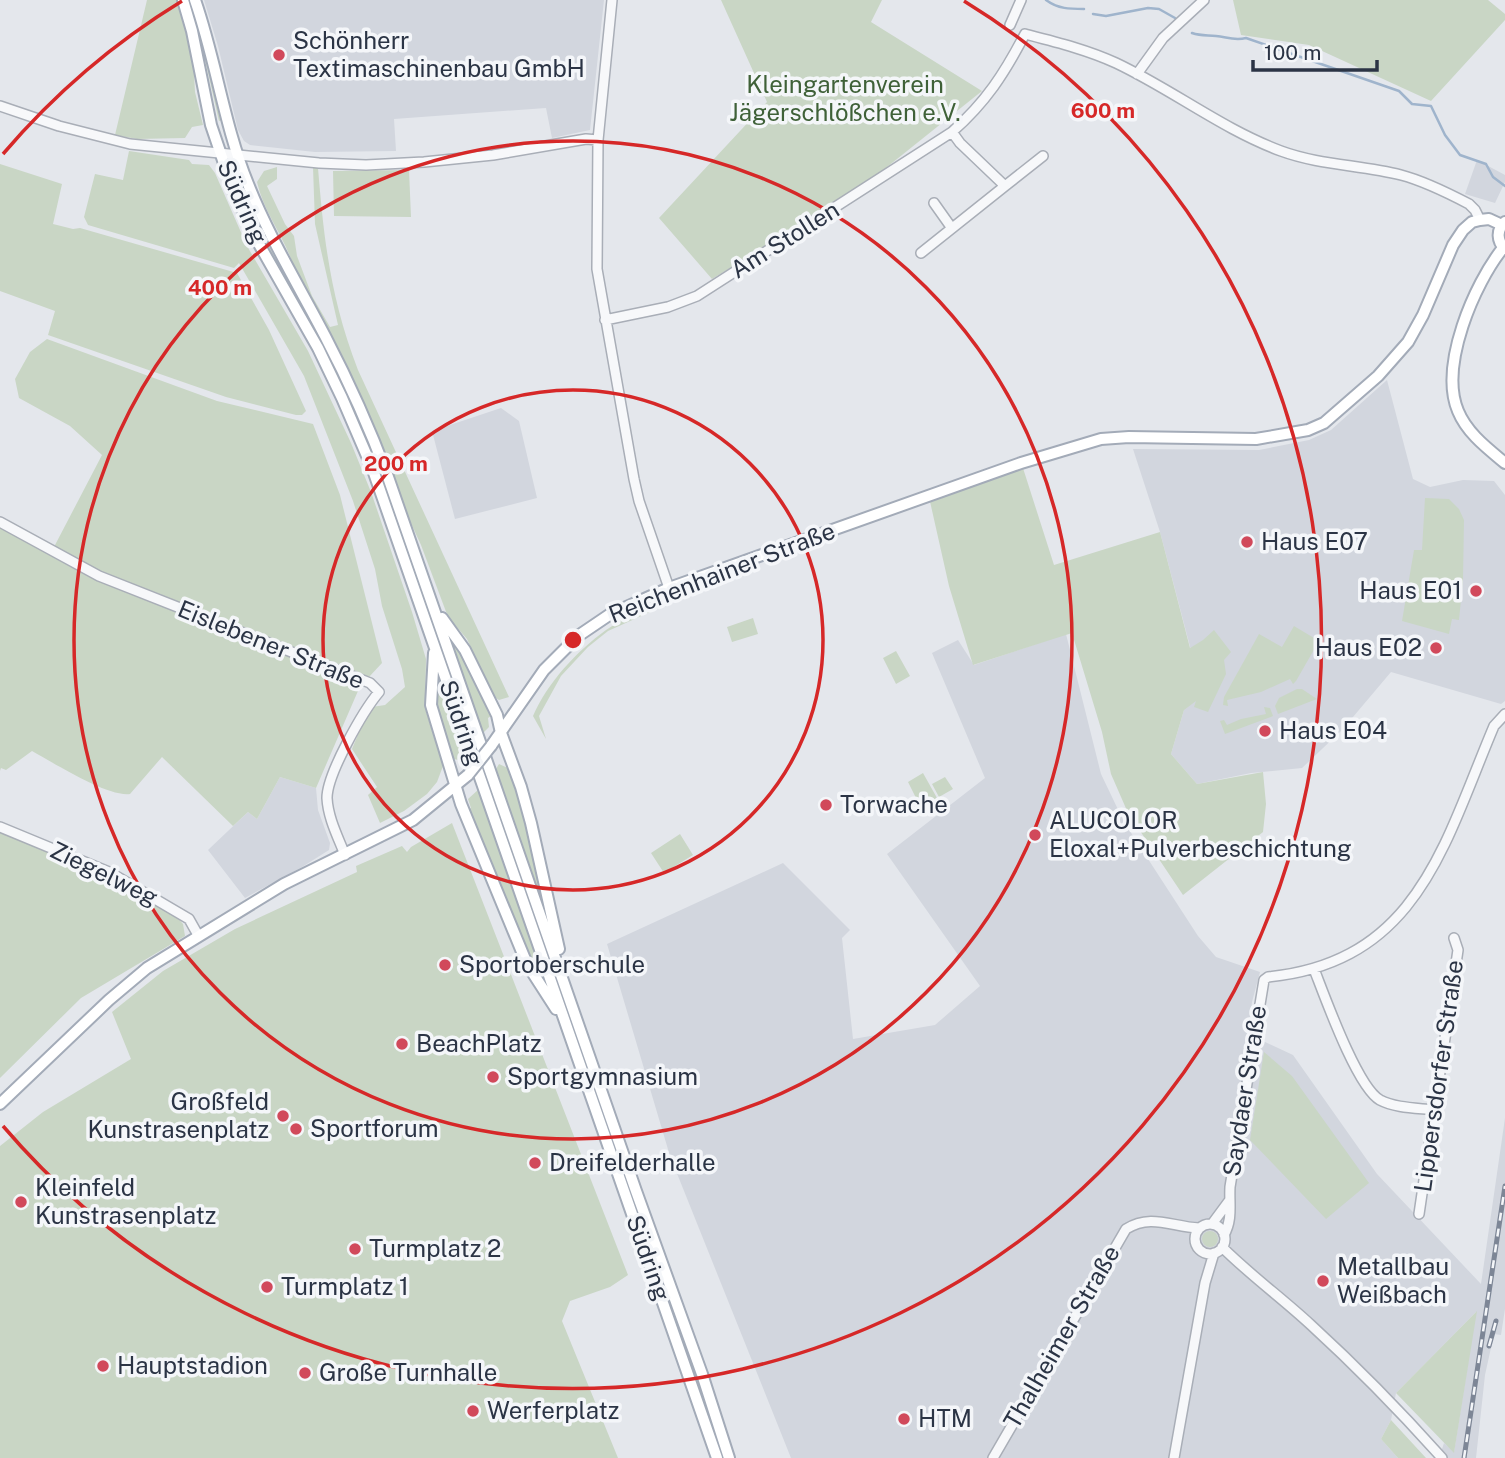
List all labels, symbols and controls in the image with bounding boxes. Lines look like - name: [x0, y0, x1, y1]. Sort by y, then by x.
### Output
- place label: Schönherr Textimaschinenbau GmbH: [293, 26, 585, 82]
- scale bar: [1253, 28, 1377, 72]
- text: 100 m: [1264, 40, 1321, 65]
- marker: Schönherr Textimaschinenbau GmbH: [271, 47, 287, 63]
- park label: Kleingartenverein Jägerschlößchen e.V.: [729, 70, 961, 126]
- text: 600 m: [1071, 98, 1135, 123]
- street label: Südring: [212, 155, 274, 248]
- street label: Am Stollen: [725, 195, 844, 284]
- text: 400 m: [188, 275, 252, 300]
- text: 200 m: [364, 451, 428, 476]
- street label: Reichenhainer Straße: [604, 516, 839, 628]
- place label: Haus E07: [1261, 527, 1368, 555]
- marker: Haus E07: [1239, 534, 1255, 550]
- place label: Haus E01: [1359, 576, 1462, 604]
- marker: Haus E01: [1468, 583, 1484, 599]
- street label: Eislebener Straße: [174, 594, 369, 694]
- centre of rings: [561, 628, 585, 652]
- place label: Haus E02: [1315, 633, 1422, 661]
- marker: Haus E02: [1428, 640, 1444, 656]
- street label: Südring: [434, 676, 490, 769]
- place label: Haus E04: [1279, 716, 1387, 744]
- marker: Haus E04: [1257, 723, 1273, 739]
- place label: Torwache: [840, 790, 948, 818]
- marker: Torwache: [818, 797, 834, 813]
- place label: ALUCOLOR Eloxal+Pulverbeschichtung: [1049, 806, 1352, 862]
- marker: ALUCOLOR Eloxal+Pulverbeschichtung: [1027, 827, 1043, 843]
- street label: Ziegelweg: [46, 835, 163, 911]
- place label: Sportoberschule: [459, 950, 645, 978]
- marker: Sportoberschule: [437, 957, 453, 973]
- street label: Lippersdorfer Straße: [1408, 958, 1468, 1194]
- street label: Saydaer Straße: [1217, 1003, 1271, 1178]
- place label: BeachPlatz: [416, 1029, 542, 1057]
- marker: BeachPlatz: [394, 1036, 410, 1052]
- place label: Sportgymnasium: [507, 1062, 698, 1090]
- marker: Sportgymnasium: [485, 1069, 501, 1085]
- place label: Großfeld Kunstrasenplatz: [88, 1087, 269, 1143]
- marker: Großfeld Kunstrasenplatz: [275, 1108, 291, 1124]
- place label: Sportforum: [310, 1114, 439, 1142]
- marker: Sportforum: [288, 1121, 304, 1137]
- place label: Dreifelderhalle: [549, 1148, 716, 1176]
- marker: Dreifelderhalle: [527, 1155, 543, 1171]
- place label: Kleinfeld Kunstrasenplatz: [35, 1173, 216, 1229]
- marker: Kleinfeld Kunstrasenplatz: [13, 1194, 29, 1210]
- street label: Südring: [621, 1211, 677, 1304]
- place label: Turmplatz 2: [369, 1234, 501, 1262]
- street label: Thalheimer Straße: [997, 1240, 1125, 1433]
- marker: Turmplatz 2: [347, 1241, 363, 1257]
- place label: Metallbau Weißbach: [1337, 1252, 1449, 1308]
- place label: Turmplatz 1: [281, 1272, 409, 1300]
- marker: Metallbau Weißbach: [1315, 1273, 1331, 1289]
- marker: Turmplatz 1: [259, 1279, 275, 1295]
- place label: Hauptstadion: [117, 1351, 268, 1379]
- marker: Hauptstadion: [95, 1358, 111, 1374]
- place label: Große Turnhalle: [319, 1358, 497, 1386]
- marker: Große Turnhalle: [297, 1365, 313, 1381]
- place label: Werferplatz: [487, 1396, 619, 1424]
- marker: Werferplatz: [465, 1403, 481, 1419]
- place label: HTM: [918, 1404, 972, 1432]
- marker: HTM: [896, 1411, 912, 1427]

